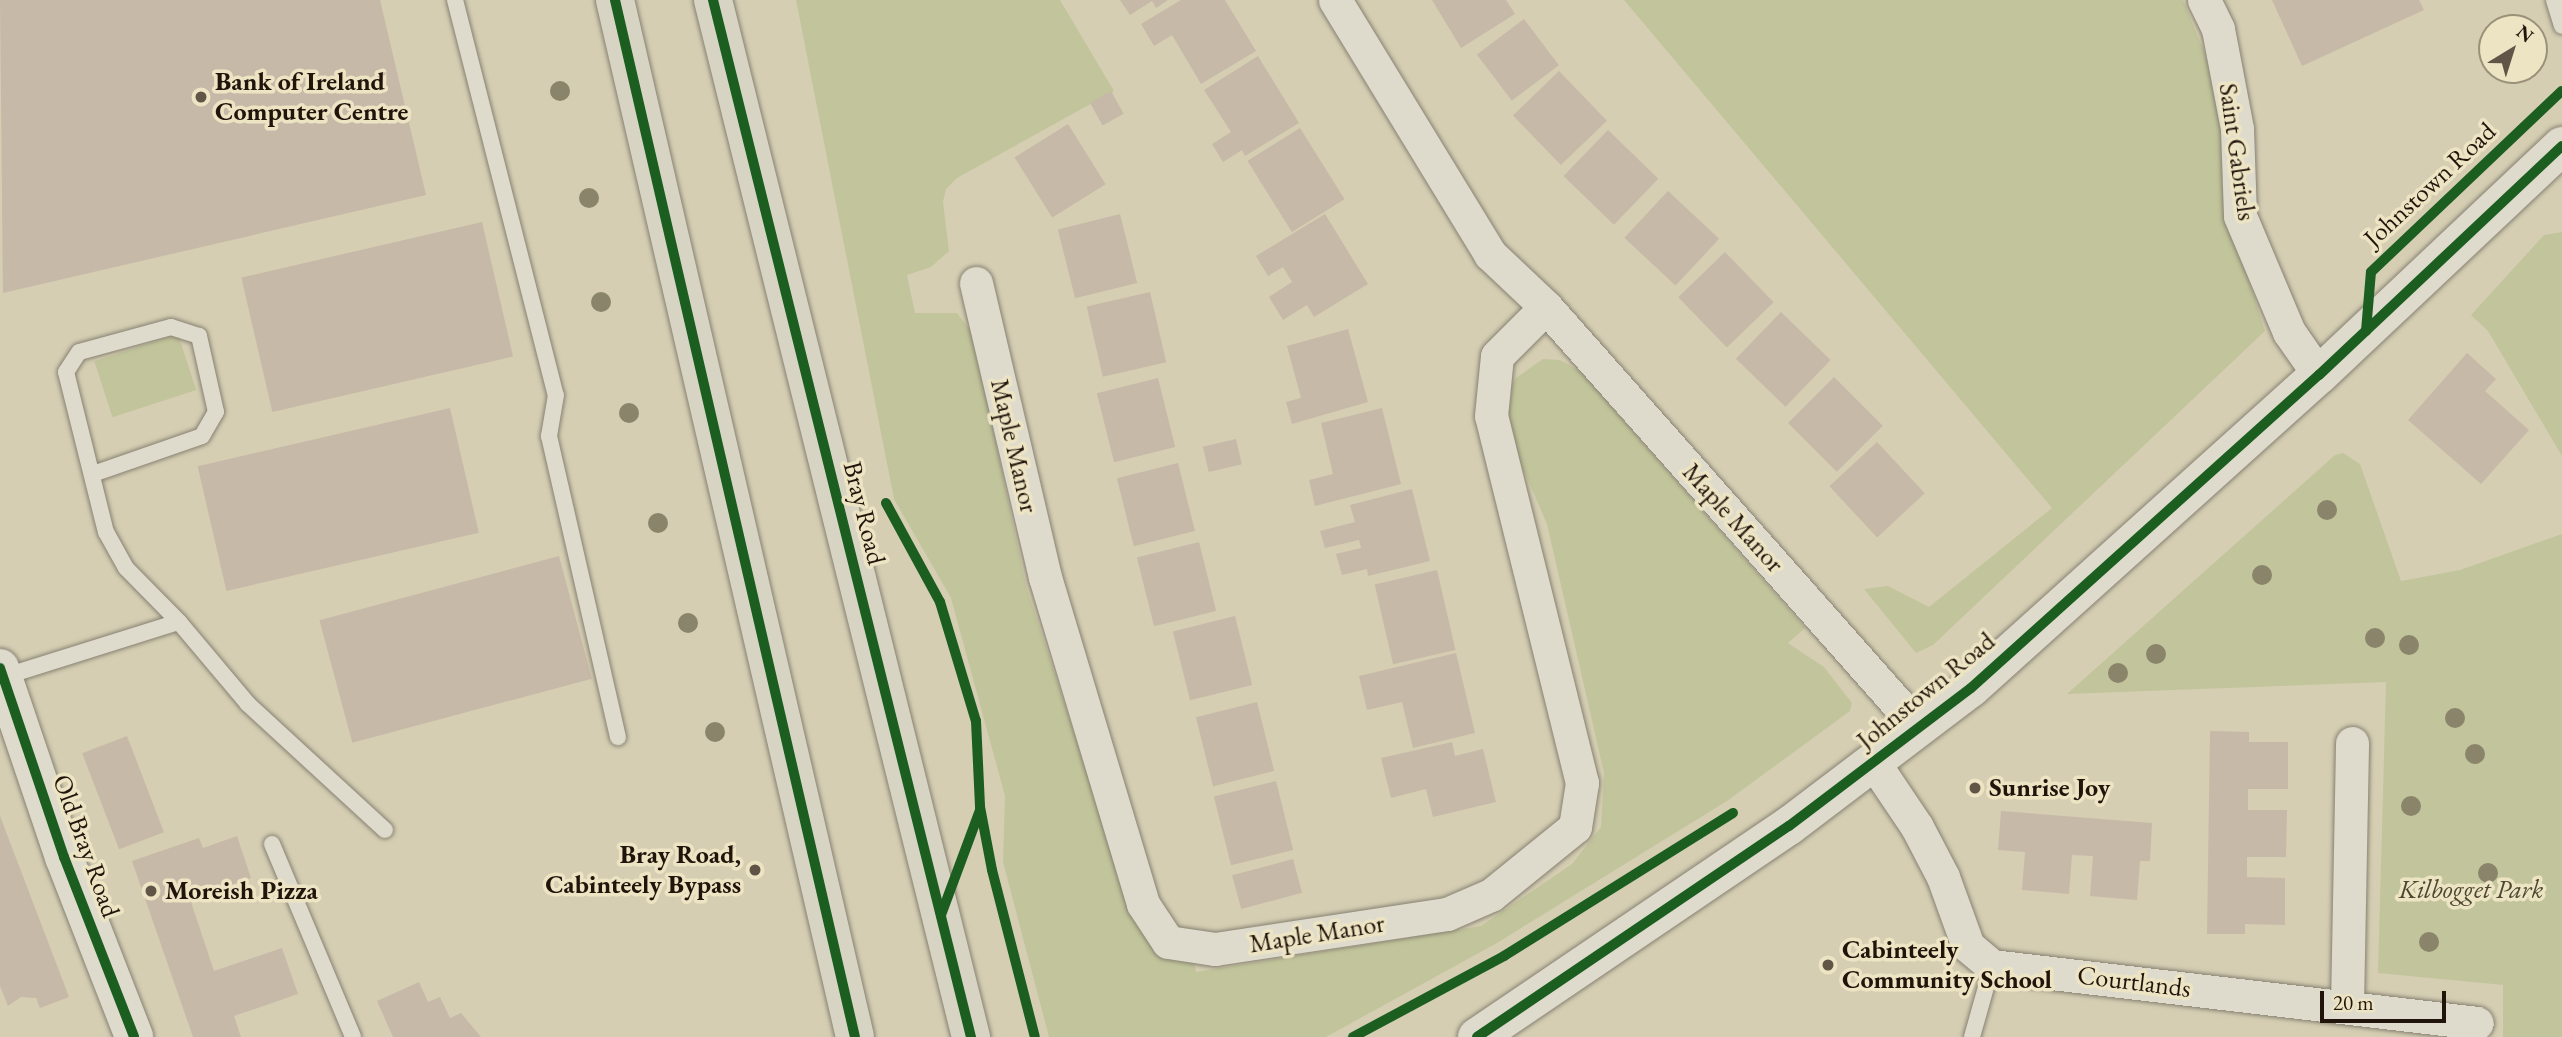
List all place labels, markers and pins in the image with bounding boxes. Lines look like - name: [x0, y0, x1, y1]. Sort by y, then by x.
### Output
- place label: Bank of Ireland Computer Centre: [215, 66, 408, 128]
- marker: Bank of Ireland Computer Centre: [193, 89, 209, 105]
- place label: Sunrise Joy: [1989, 772, 2110, 804]
- marker: Sunrise Joy: [1967, 780, 1983, 796]
- place label: Bray Road, Cabinteely Bypass: [545, 839, 741, 900]
- marker: Bray Road, Cabinteely Bypass: [747, 862, 763, 878]
- place label: Moreish Pizza: [165, 875, 318, 907]
- marker: Moreish Pizza: [143, 883, 159, 899]
- place label: Cabinteely Community School: [1842, 934, 2052, 996]
- marker: Cabinteely Community School: [1820, 957, 1836, 973]

